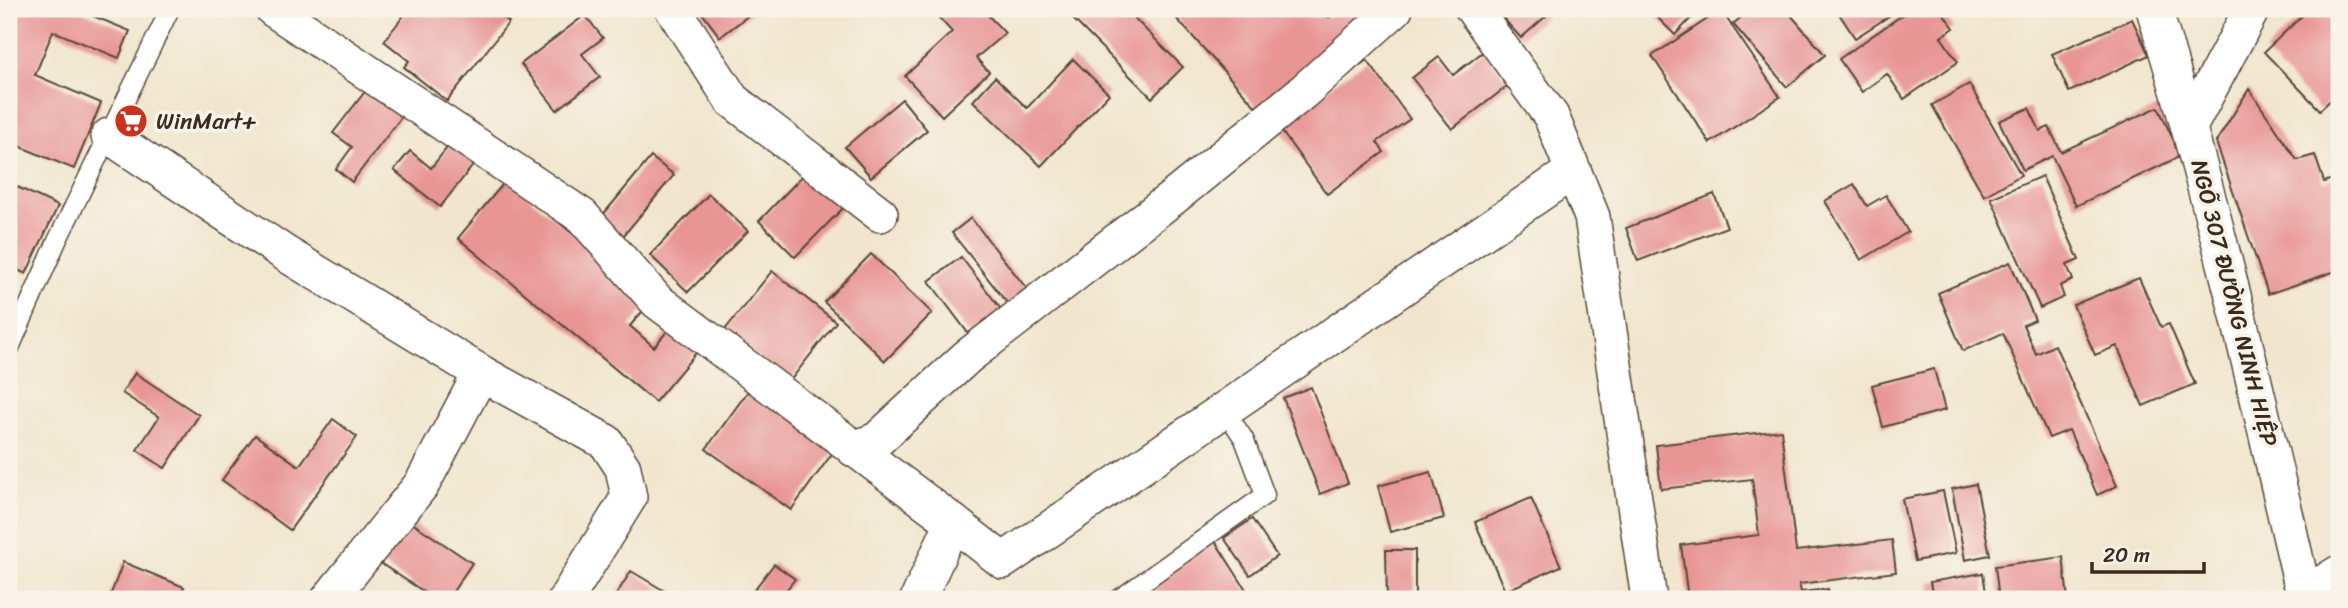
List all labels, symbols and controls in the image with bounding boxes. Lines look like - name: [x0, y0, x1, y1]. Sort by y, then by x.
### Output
- place label: WinMart+: [156, 101, 256, 142]
- supermarket icon: WinMart+: [112, 102, 150, 140]
- street label: NGÕ 307 ĐƯỜNG NINH HIỆP: [2179, 155, 2289, 451]
- scale bar: [2092, 531, 2204, 575]
- text: 20 m: [2103, 536, 2150, 574]

